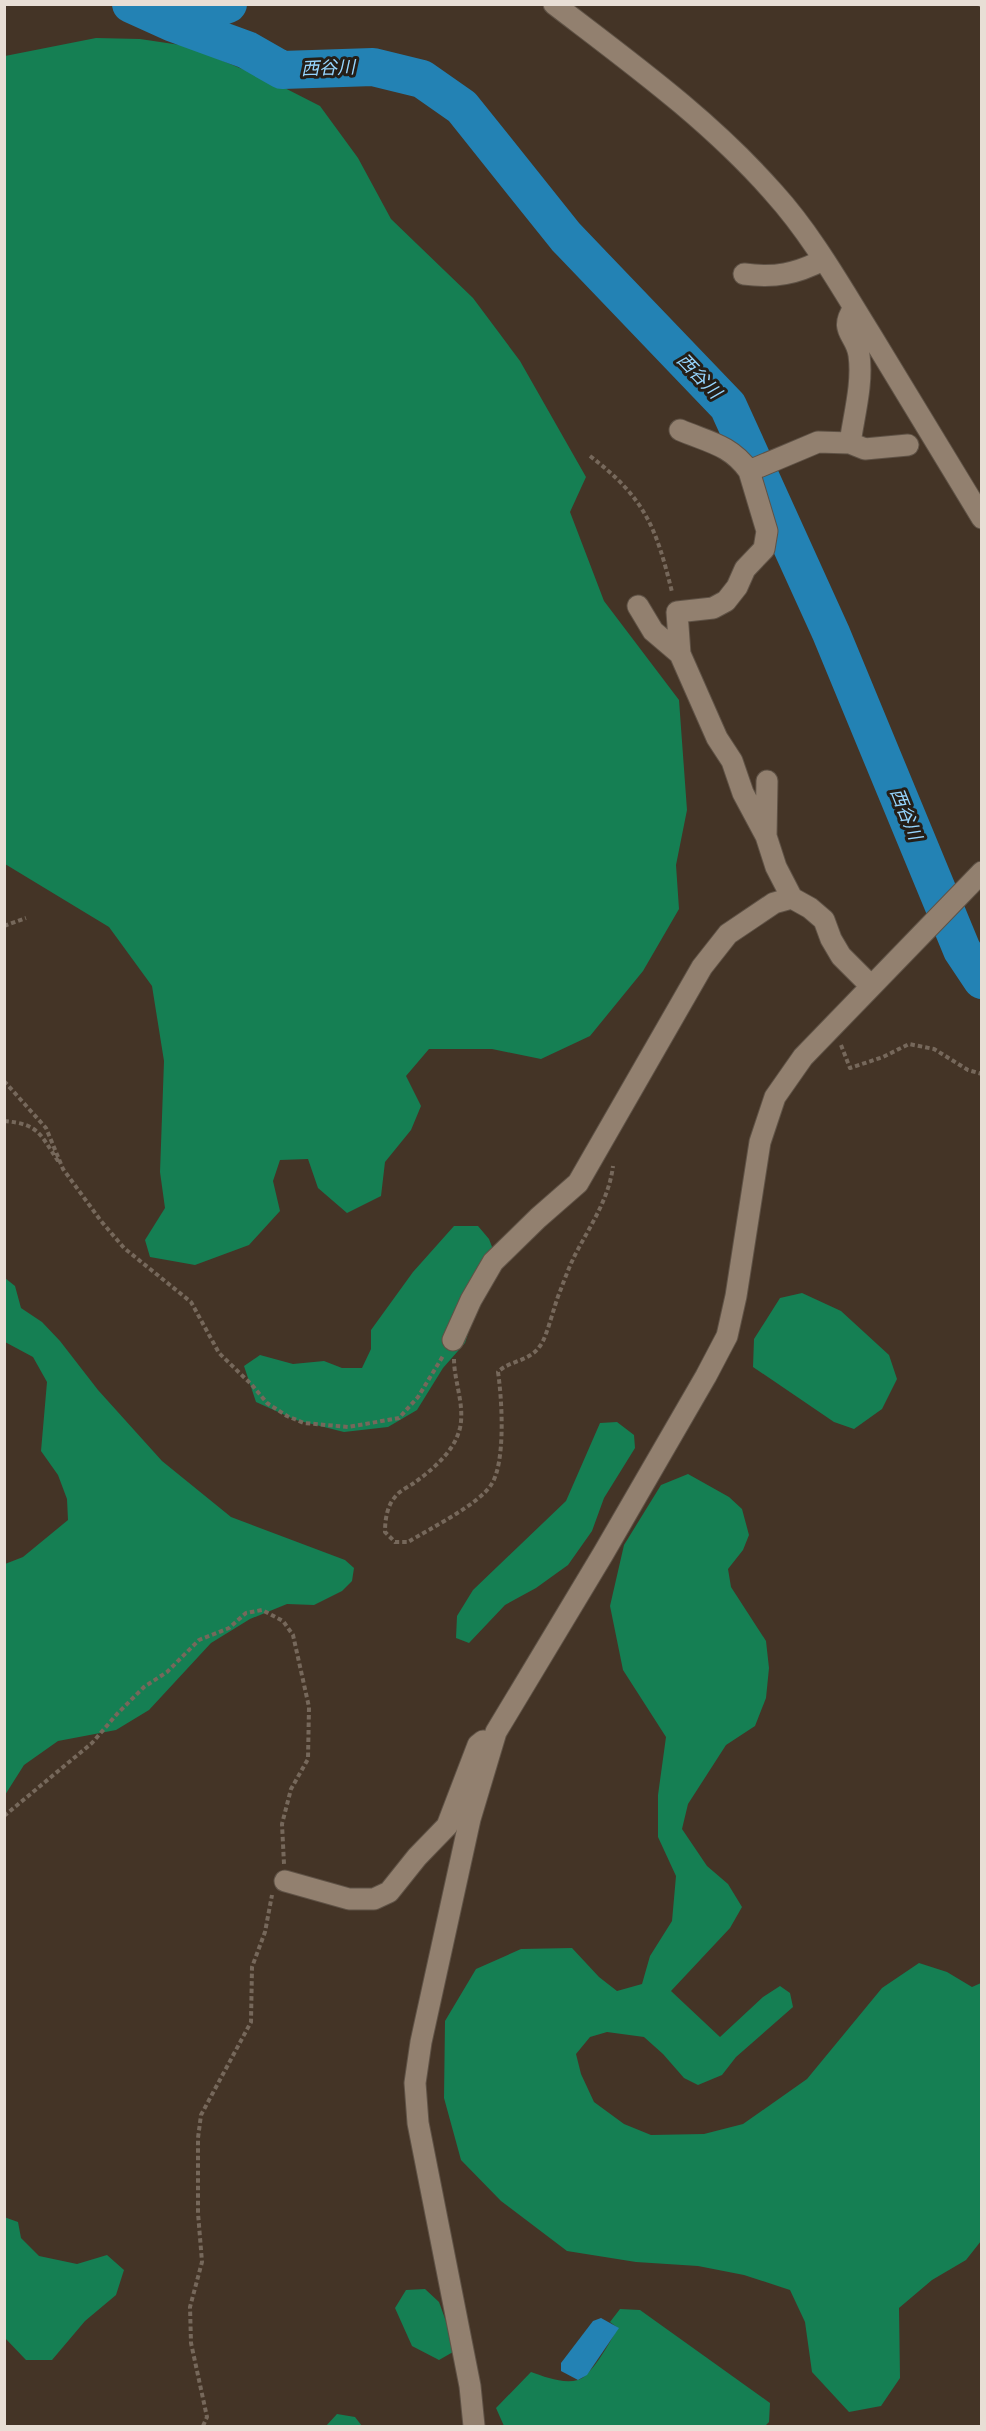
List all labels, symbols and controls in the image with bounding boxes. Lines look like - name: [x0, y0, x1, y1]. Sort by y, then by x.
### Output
- water label: 西谷川: [301, 55, 357, 79]
- water label: 西谷川: [673, 348, 728, 404]
- water label: 西谷川: [887, 784, 928, 845]

